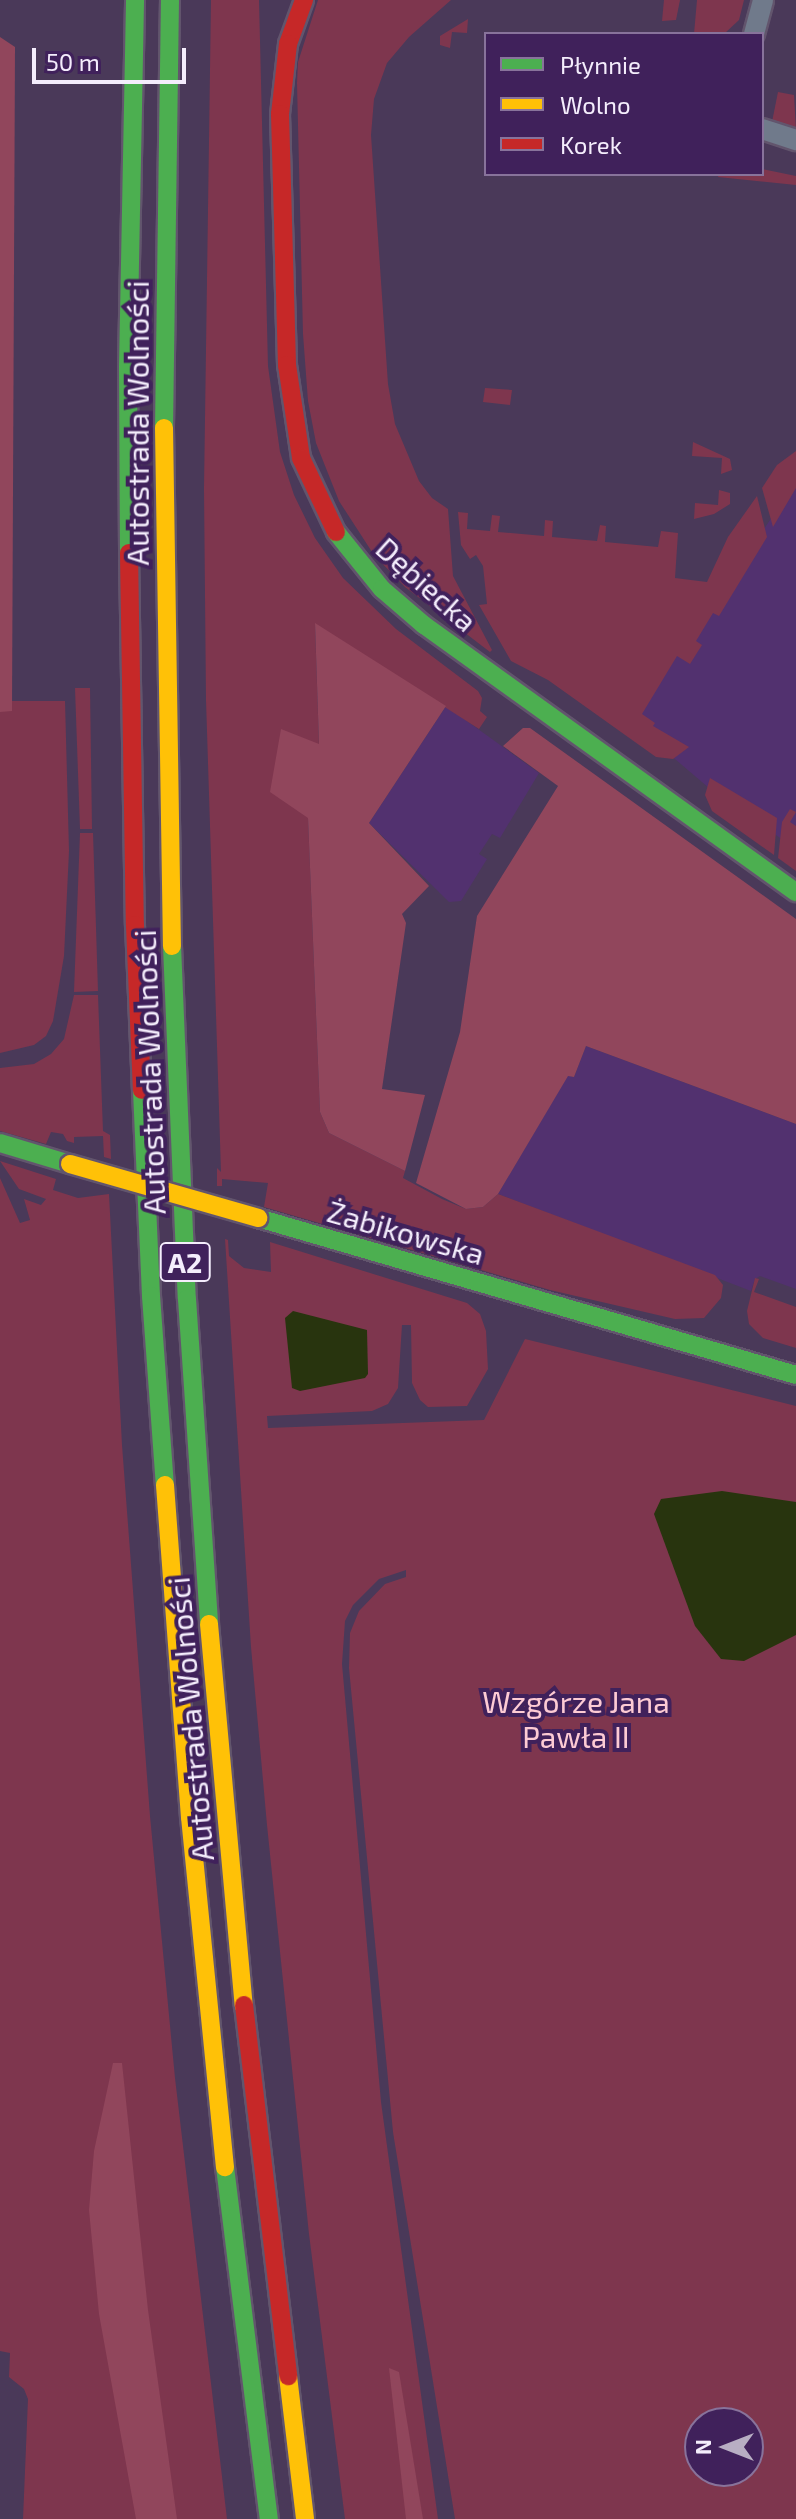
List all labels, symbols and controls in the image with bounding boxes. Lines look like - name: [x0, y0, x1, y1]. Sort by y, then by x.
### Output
- scale bar: [36, 32, 190, 82]
- legend: [484, 32, 764, 176]
- text: 50 m: [46, 47, 100, 76]
- text: Płynnie: [560, 50, 641, 79]
- text: Wolno: [560, 90, 631, 119]
- text: Korek: [560, 130, 622, 159]
- street label: Autostrada Wolności: [119, 280, 155, 566]
- street label: Dębiecka: [369, 529, 485, 639]
- street label: Autostrada Wolności: [126, 929, 172, 1215]
- street label: Żabikowska: [323, 1192, 489, 1272]
- road number: A2: [159, 1238, 211, 1286]
- street label: Autostrada Wolności: [160, 1575, 220, 1863]
- park label: Wzgórze Jana Pawła II: [482, 1683, 670, 1754]
- north arrow: [684, 2407, 764, 2487]
- text: N: [689, 2439, 715, 2455]

